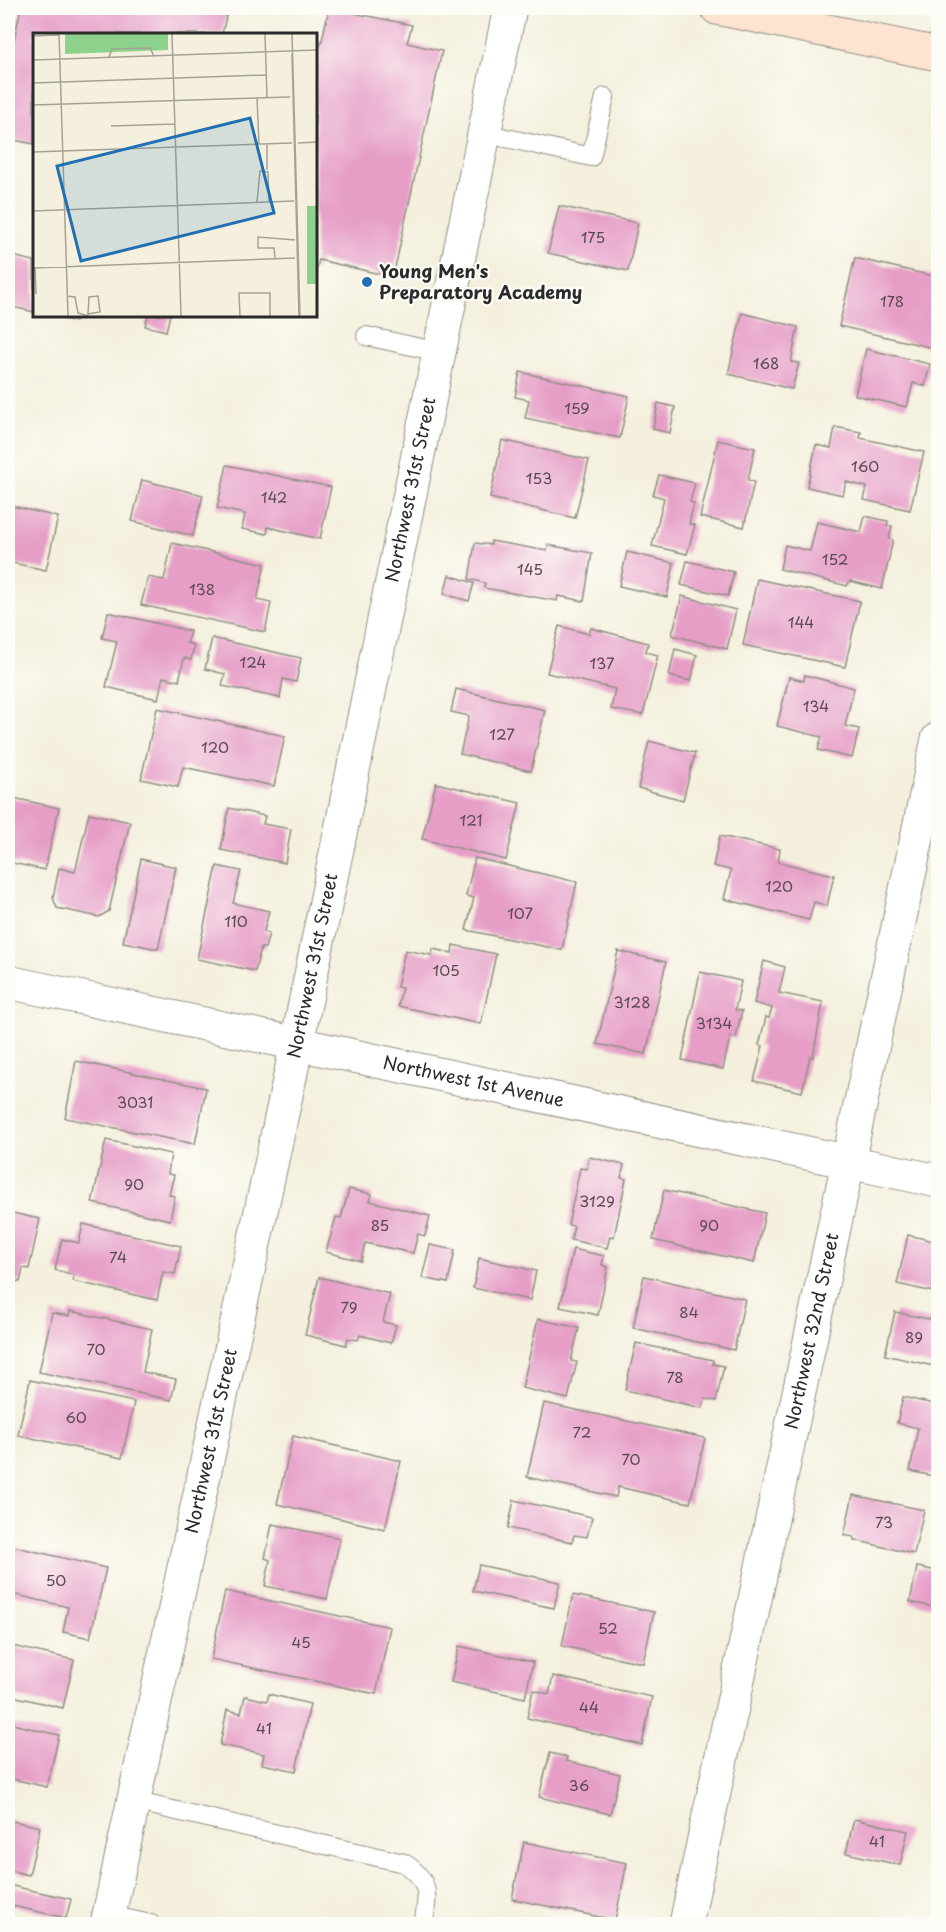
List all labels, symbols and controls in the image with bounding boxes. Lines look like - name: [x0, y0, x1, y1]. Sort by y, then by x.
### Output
- inset map: [33, 33, 316, 316]
- house number: 175: [581, 225, 605, 248]
- place label: Young Men's Preparatory Academy: [379, 257, 582, 305]
- marker: Young Men's Preparatory Academy: [360, 275, 374, 289]
- house number: 178: [880, 289, 904, 312]
- house number: 168: [753, 351, 779, 374]
- street label: Northwest 31st Street: [377, 394, 442, 585]
- house number: 159: [564, 396, 590, 419]
- house number: 160: [851, 454, 879, 477]
- house number: 153: [526, 466, 552, 489]
- house number: 142: [261, 485, 287, 508]
- house number: 152: [822, 547, 848, 570]
- house number: 145: [517, 557, 543, 580]
- house number: 138: [189, 577, 215, 600]
- house number: 144: [788, 610, 814, 633]
- house number: 124: [240, 650, 267, 673]
- house number: 137: [590, 651, 615, 674]
- house number: 134: [803, 694, 829, 717]
- house number: 127: [489, 722, 515, 745]
- house number: 120: [201, 735, 229, 758]
- house number: 121: [459, 808, 483, 831]
- street label: Northwest 31st Street: [279, 870, 344, 1061]
- house number: 120: [765, 874, 793, 897]
- house number: 107: [507, 901, 533, 924]
- house number: 110: [224, 909, 248, 932]
- house number: 105: [432, 958, 460, 981]
- house number: 3128: [614, 990, 650, 1013]
- house number: 3134: [696, 1011, 733, 1034]
- street label: Northwest 1st Avenue: [381, 1048, 567, 1113]
- house number: 3031: [117, 1090, 153, 1113]
- house number: 90: [124, 1172, 144, 1195]
- house number: 3129: [579, 1189, 615, 1212]
- house number: 85: [371, 1213, 389, 1236]
- house number: 90: [699, 1213, 719, 1236]
- street label: Northwest 32nd Street: [777, 1230, 845, 1432]
- house number: 74: [109, 1245, 127, 1268]
- house number: 79: [340, 1295, 358, 1318]
- house number: 84: [679, 1300, 699, 1323]
- house number: 89: [905, 1325, 923, 1348]
- house number: 70: [86, 1337, 106, 1360]
- street label: Northwest 31st Street: [177, 1346, 243, 1536]
- house number: 78: [666, 1365, 684, 1388]
- house number: 60: [65, 1405, 87, 1428]
- house number: 72: [573, 1420, 591, 1443]
- house number: 70: [621, 1447, 641, 1470]
- house number: 73: [875, 1510, 893, 1533]
- house number: 50: [46, 1568, 66, 1591]
- house number: 52: [598, 1616, 618, 1639]
- house number: 45: [291, 1630, 311, 1653]
- house number: 44: [579, 1695, 599, 1718]
- house number: 41: [256, 1716, 272, 1739]
- house number: 36: [569, 1773, 589, 1796]
- house number: 41: [869, 1829, 885, 1852]

